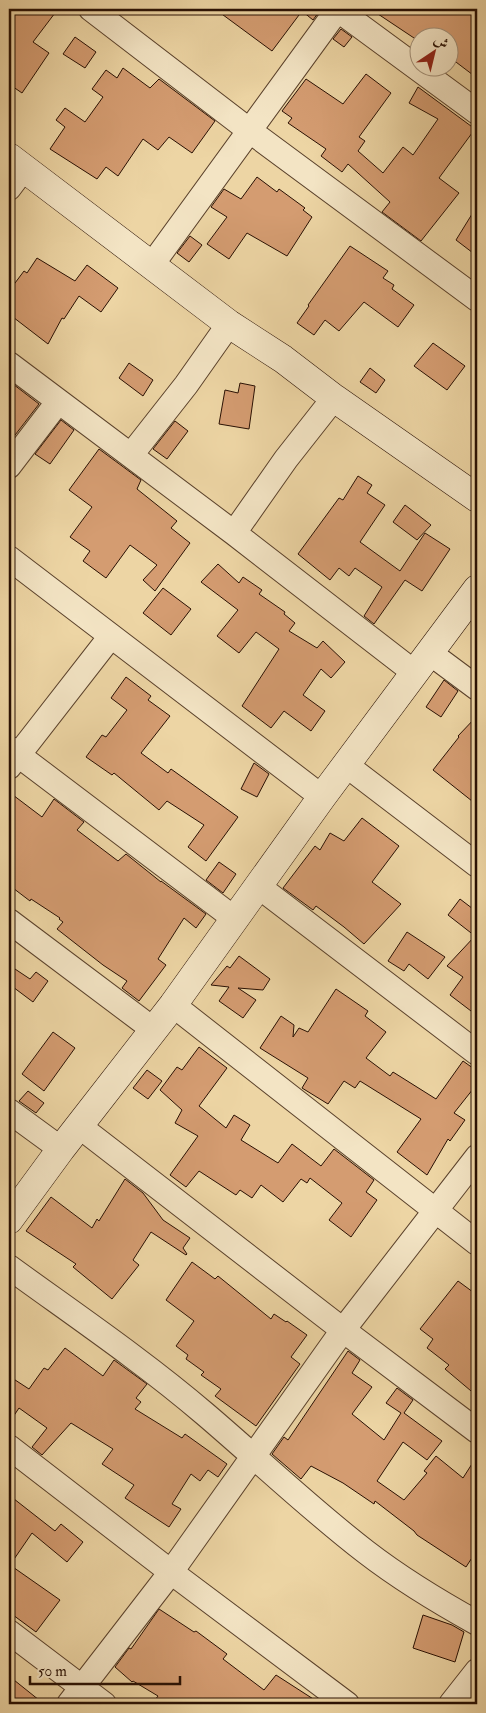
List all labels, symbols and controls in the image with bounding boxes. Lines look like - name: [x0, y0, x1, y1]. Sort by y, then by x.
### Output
- north arrow: [408, 28, 458, 78]
- text: ش: [431, 31, 452, 53]
- scale bar: [30, 1653, 180, 1685]
- text: 50 m: [38, 1662, 67, 1681]

